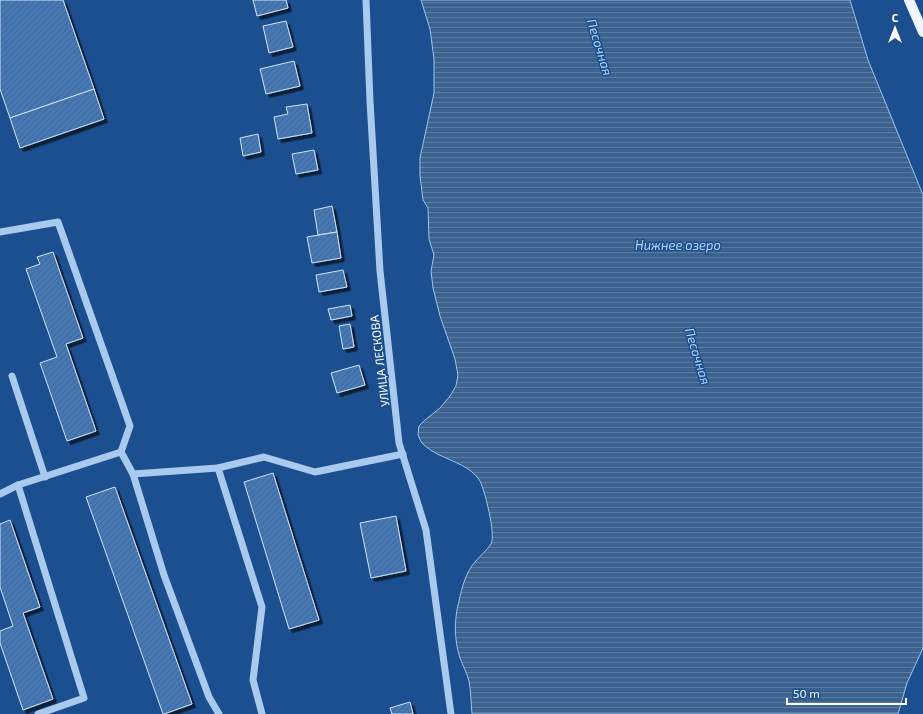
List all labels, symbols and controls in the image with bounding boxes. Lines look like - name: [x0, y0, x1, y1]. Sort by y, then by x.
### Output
- north arrow: [875, 8, 915, 48]
- text: С: [892, 11, 899, 24]
- water label: Песочная: [584, 17, 616, 77]
- water label: Нижнее озеро: [635, 237, 721, 253]
- street label: УЛИЦА ЛЕСКОВА: [366, 314, 392, 408]
- water label: Песочная: [682, 326, 714, 386]
- scale bar: [787, 680, 906, 706]
- text: 50 m: [793, 686, 820, 700]

